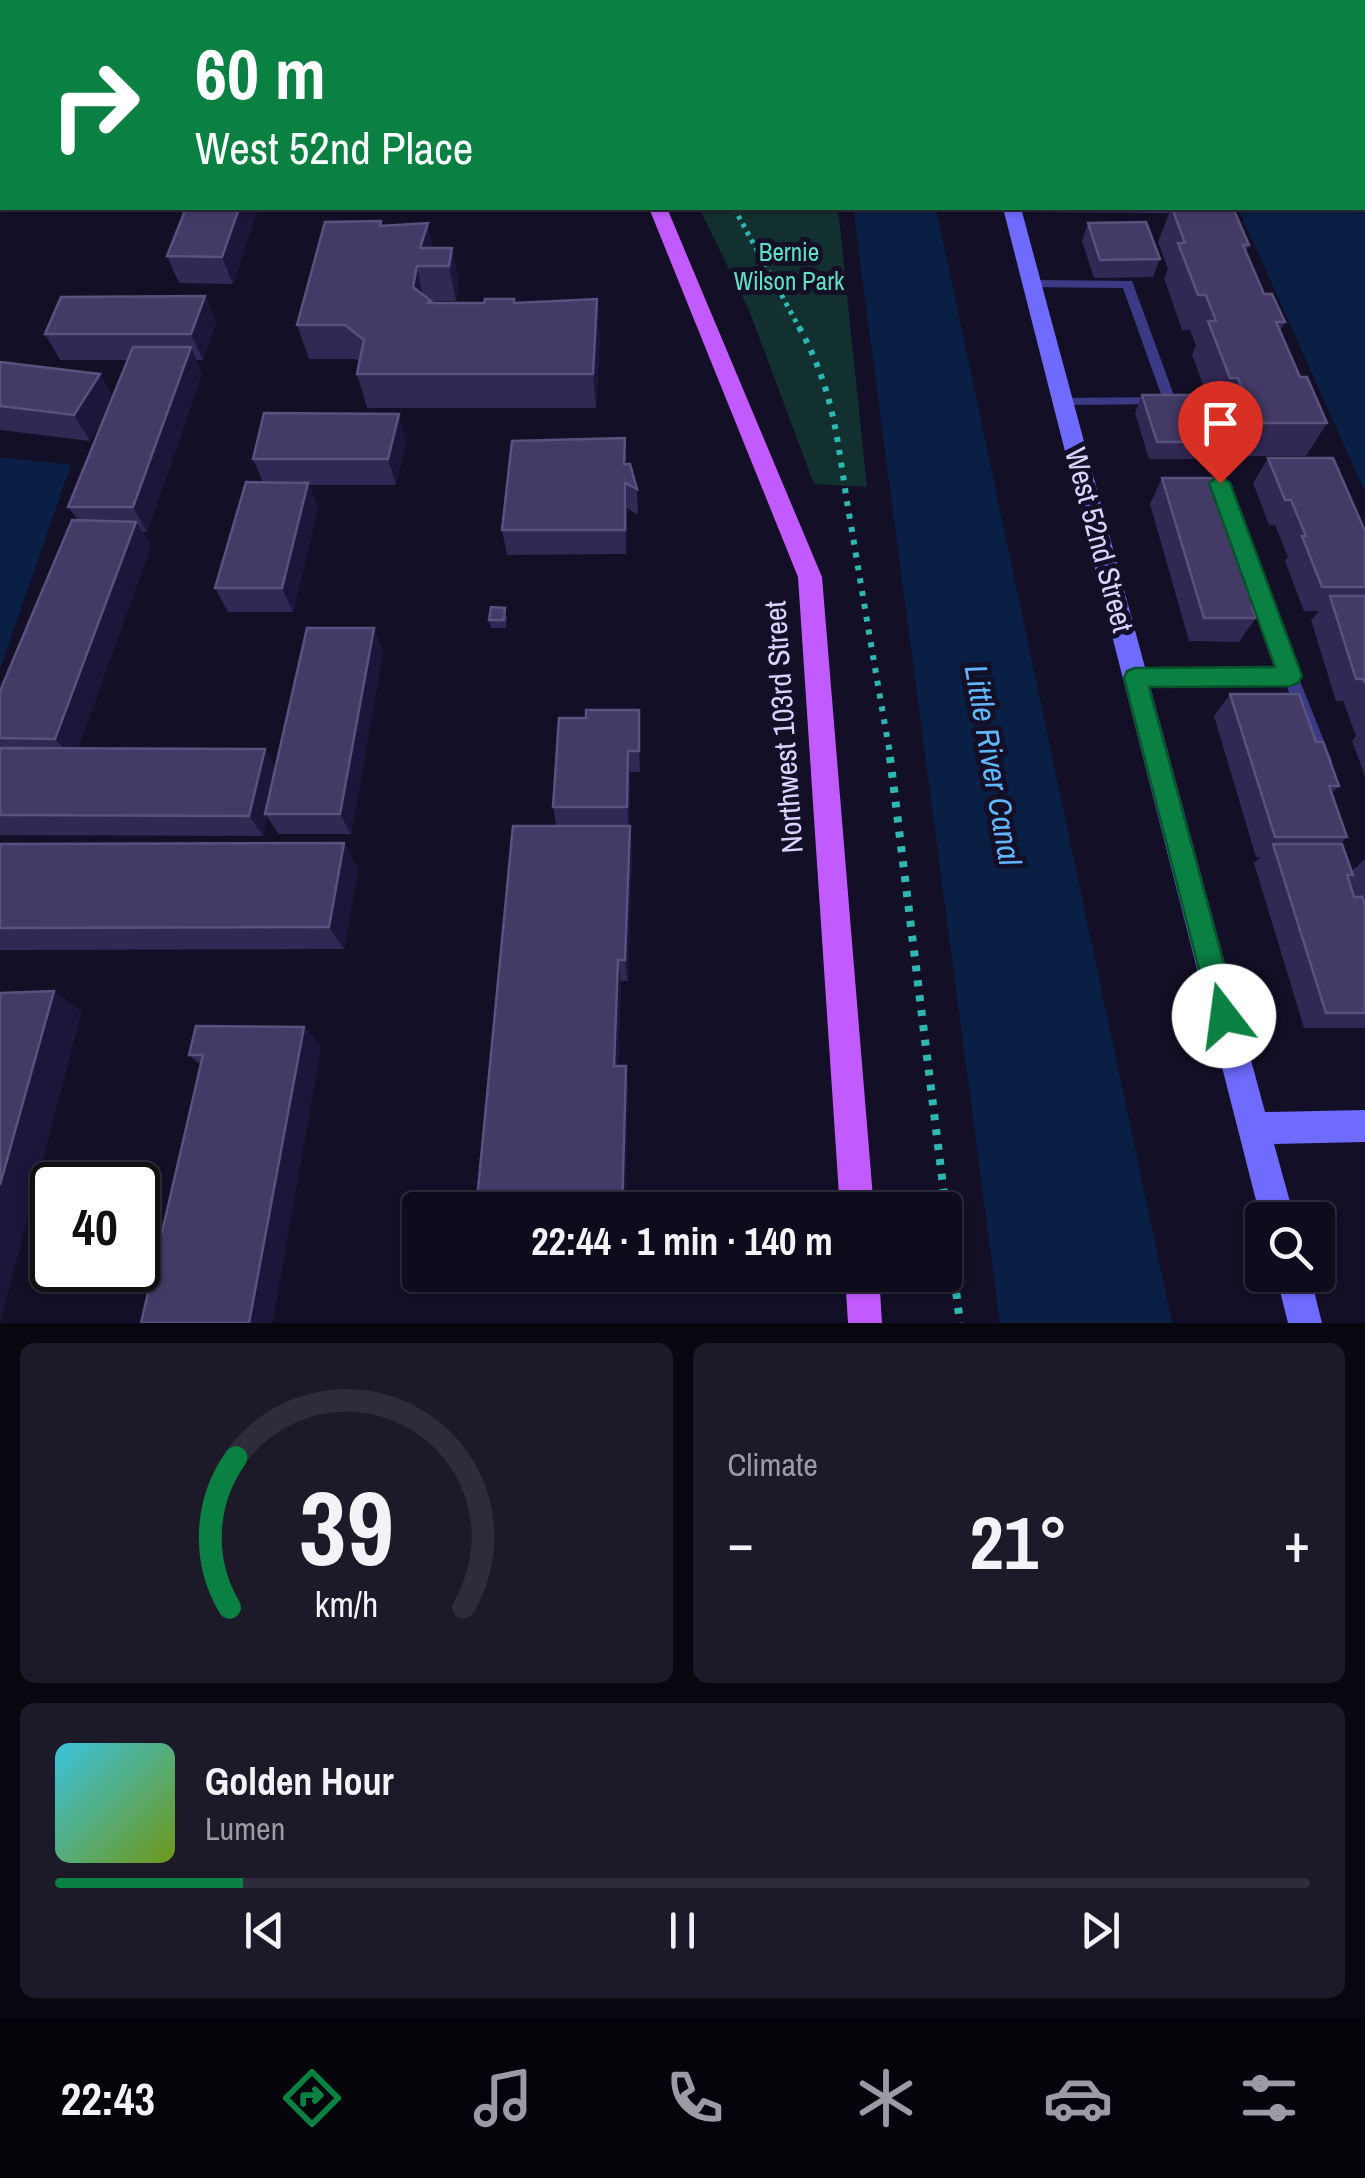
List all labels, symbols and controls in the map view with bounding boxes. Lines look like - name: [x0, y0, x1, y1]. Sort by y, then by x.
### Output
- text: 60 m: [195, 27, 326, 121]
- icon: right: [30, 40, 160, 170]
- text: West 52nd Place: [195, 117, 473, 178]
- park label: Bernie Wilson Park: [734, 235, 845, 298]
- pin: [1178, 381, 1263, 484]
- icon: arrive: [1193, 396, 1248, 451]
- street label: West 52nd Street: [1056, 443, 1144, 637]
- street label: Northwest 103rd Street: [754, 599, 812, 855]
- water label: Little River Canal: [955, 661, 1032, 870]
- position arrow: [1172, 964, 1276, 1068]
- speed limit sign: 40: [30, 1162, 160, 1292]
- map controls: [1245, 1202, 1335, 1292]
- button: search: [1245, 1202, 1335, 1292]
- text: 22:44 · 1 min · 140 m: [531, 1216, 833, 1267]
- text: Climate: [728, 1443, 818, 1486]
- text: 39: [299, 1457, 394, 1597]
- text: 21°: [970, 1491, 1068, 1592]
- text: −: [728, 1505, 754, 1579]
- text: +: [1284, 1505, 1310, 1579]
- text: km/h: [314, 1580, 378, 1628]
- text: Golden Hour: [205, 1756, 394, 1807]
- text: Lumen: [205, 1807, 285, 1850]
- icon: previous: [237, 1903, 292, 1958]
- icon: pause: [655, 1903, 710, 1958]
- icon: next: [1073, 1903, 1128, 1958]
- icon: directions: [277, 2063, 347, 2133]
- icon: music: [468, 2063, 538, 2133]
- icon: phone: [660, 2063, 730, 2133]
- icon: climate: [851, 2063, 921, 2133]
- icon: car: [1043, 2063, 1113, 2133]
- icon: filters: [1234, 2063, 1304, 2133]
- text: 22:43: [61, 2068, 155, 2129]

